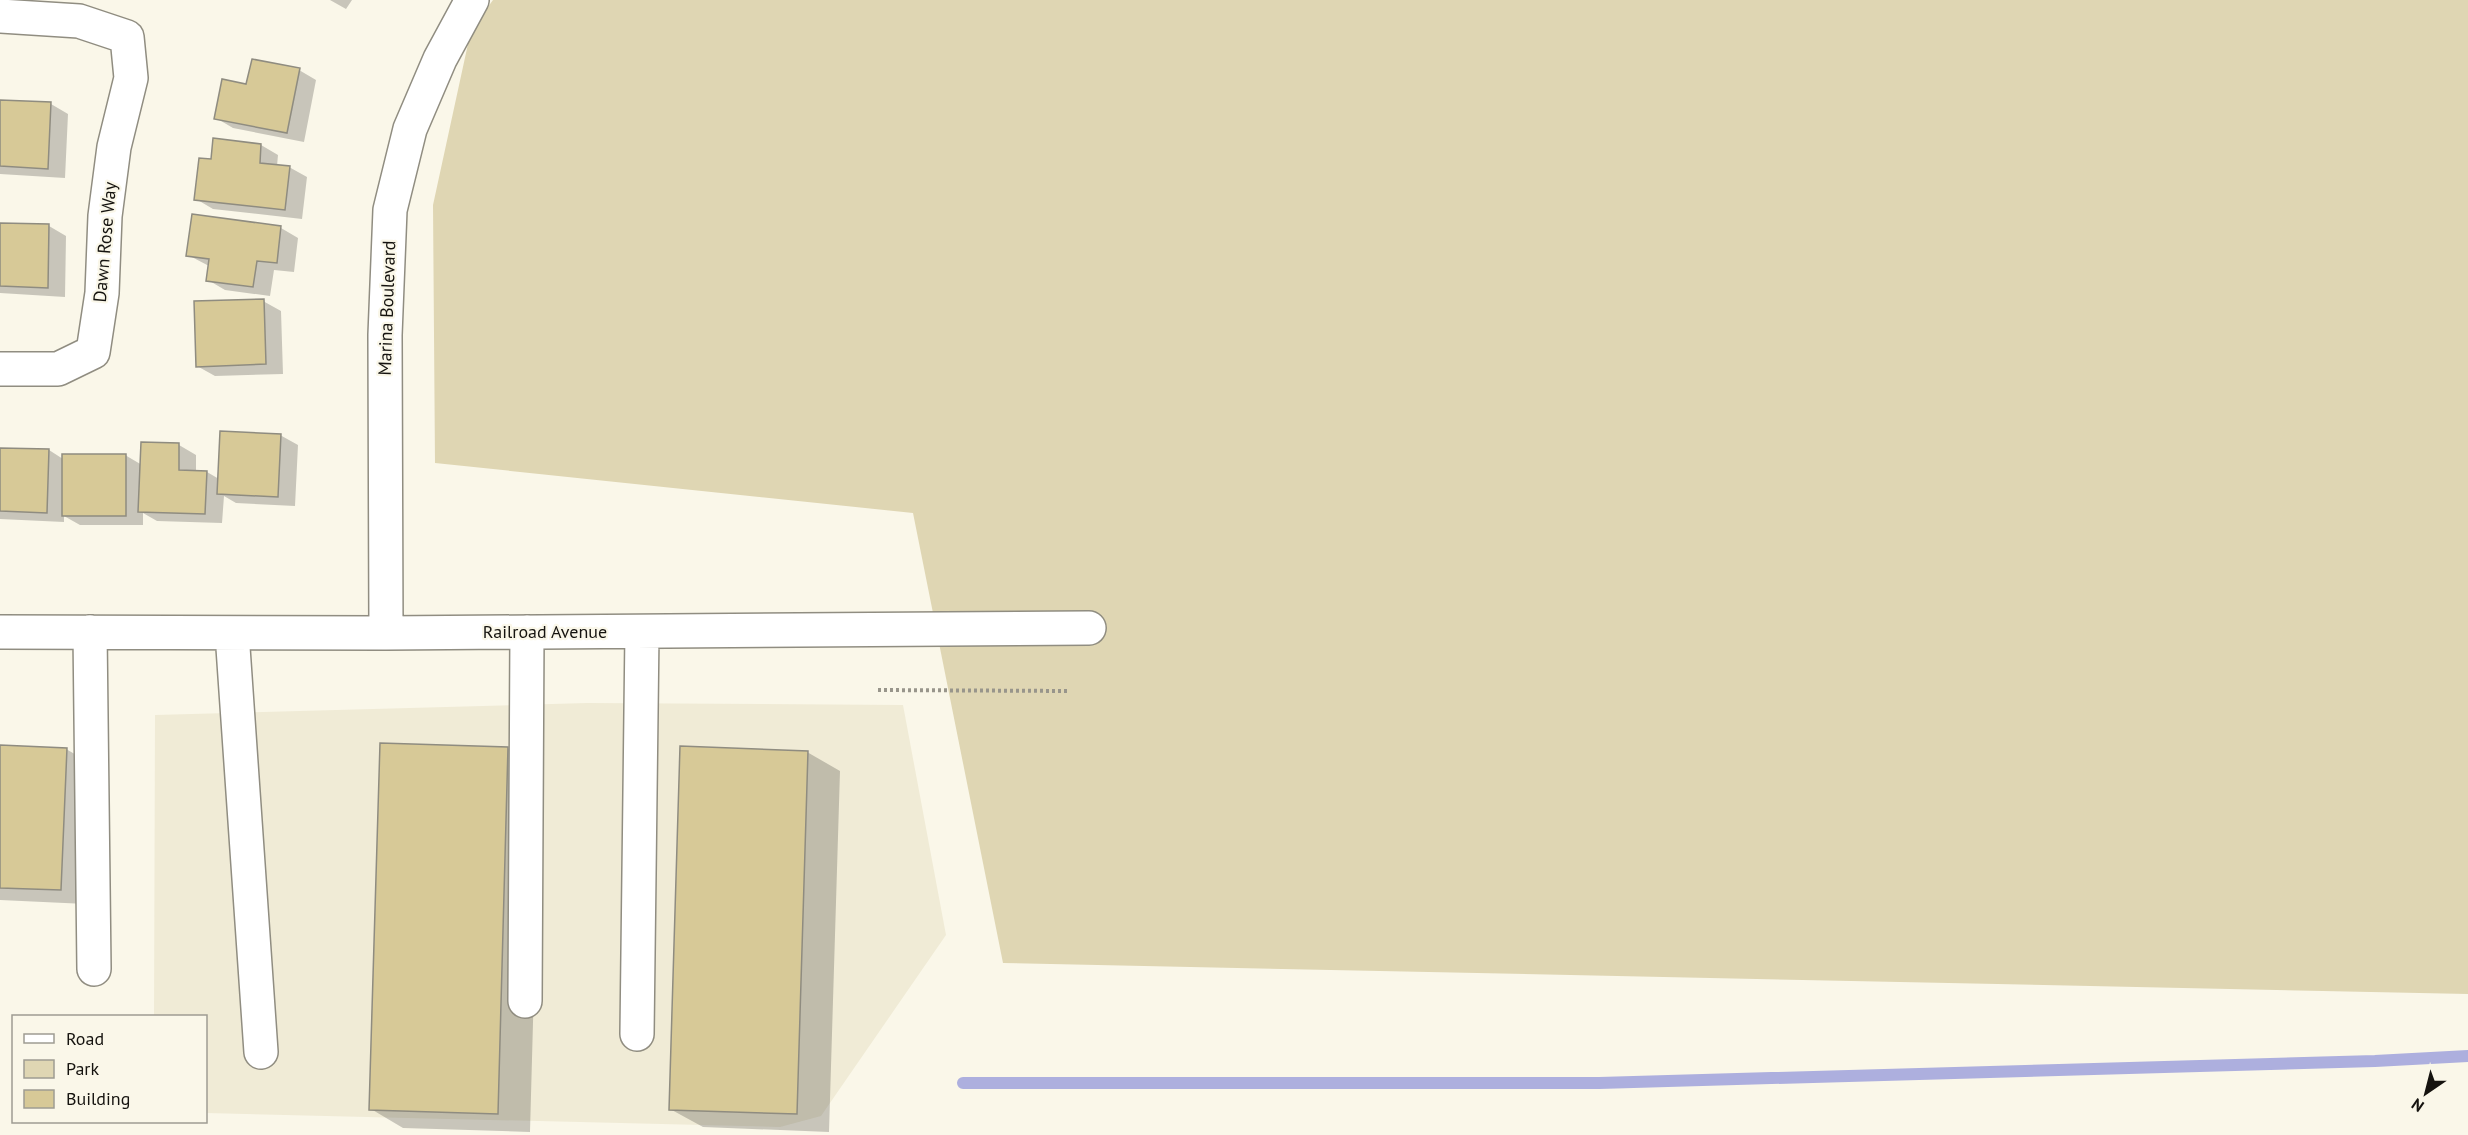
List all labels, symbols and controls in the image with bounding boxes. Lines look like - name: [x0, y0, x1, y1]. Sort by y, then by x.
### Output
- street label: Dawn Rose Way: [88, 180, 121, 303]
- street label: Marina Boulevard: [373, 240, 400, 376]
- street label: Railroad Avenue: [483, 620, 607, 643]
- legend: [12, 1015, 207, 1123]
- text: Road: [66, 1027, 104, 1050]
- text: Park: [66, 1057, 99, 1080]
- north arrow: [2396, 1063, 2456, 1123]
- text: Building: [66, 1087, 130, 1110]
- text: N: [2407, 1094, 2427, 1116]

